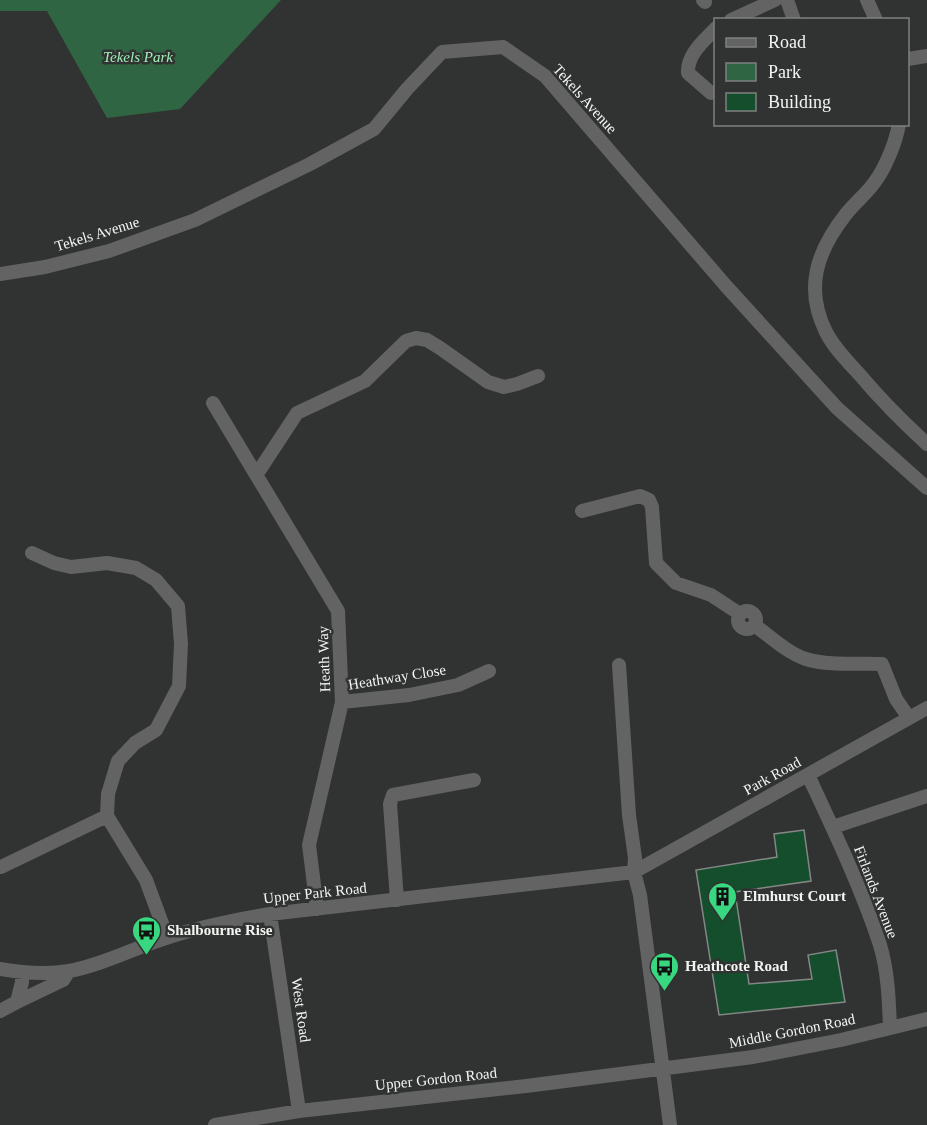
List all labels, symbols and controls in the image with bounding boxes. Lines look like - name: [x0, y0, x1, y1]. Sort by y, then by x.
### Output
- legend: [714, 18, 909, 126]
- text: Road: [768, 32, 806, 52]
- park label: Tekels Park: [103, 49, 173, 65]
- street label: Tekels Avenue: [550, 61, 620, 137]
- text: Park: [768, 62, 801, 82]
- text: Building: [768, 92, 831, 112]
- street label: Tekels Avenue: [53, 213, 141, 254]
- street label: Heath Way: [315, 625, 333, 692]
- street label: Heathway Close: [347, 661, 447, 693]
- street label: Park Road: [741, 754, 804, 798]
- street label: Firlands Avenue: [851, 844, 901, 941]
- street label: Upper Park Road: [262, 880, 368, 906]
- building icon: Elmhurst Court: [706, 880, 738, 922]
- place label: Elmhurst Court: [743, 888, 846, 904]
- bus stop icon: Shalbourne Rise: [130, 914, 162, 956]
- place label: Shalbourne Rise: [167, 922, 273, 938]
- bus stop icon: Heathcote Road: [648, 950, 680, 992]
- place label: Heathcote Road: [685, 958, 789, 974]
- street label: West Road: [289, 977, 314, 1044]
- street label: Middle Gordon Road: [727, 1011, 857, 1051]
- street label: Upper Gordon Road: [374, 1065, 498, 1093]

